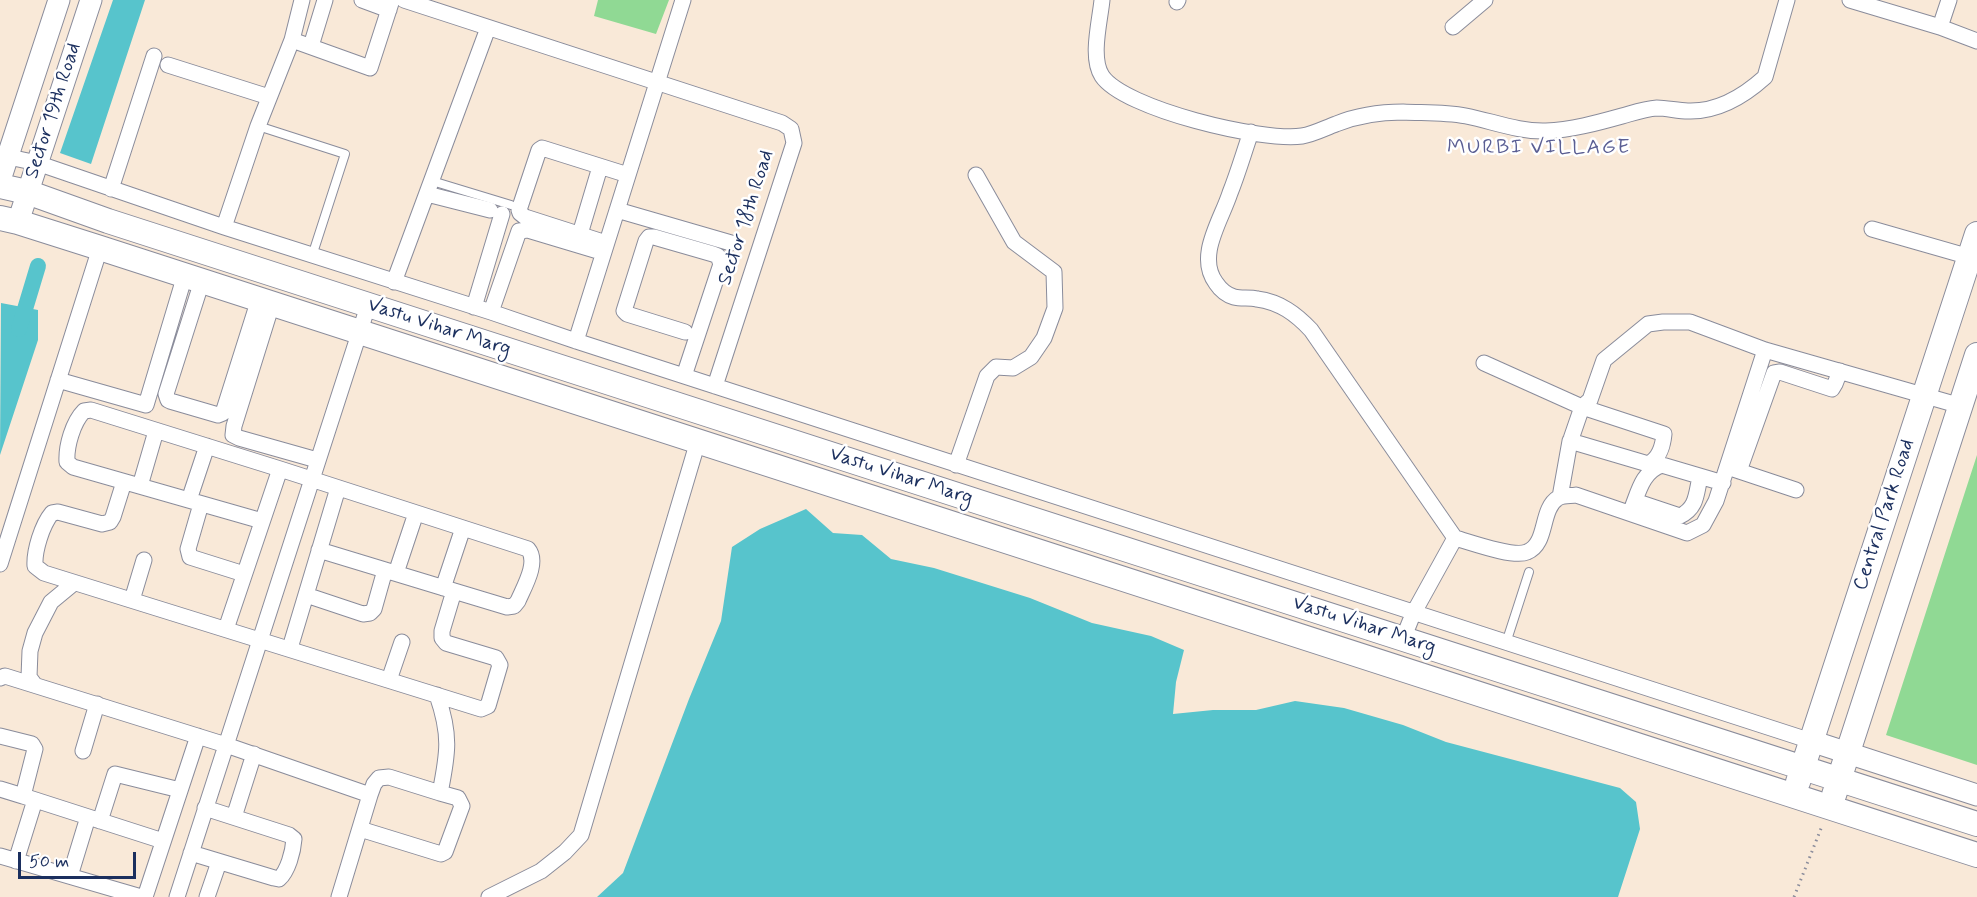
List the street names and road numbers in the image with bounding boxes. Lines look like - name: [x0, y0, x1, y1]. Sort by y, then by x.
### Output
- street label: Sector 19th Road: [21, 40, 87, 182]
- street label: Sector 18th Road: [714, 148, 780, 288]
- street label: Vastu Vihar Marg: [364, 294, 514, 362]
- street label: Central Park Road: [1849, 436, 1921, 594]
- street label: Vastu Vihar Marg: [826, 443, 976, 511]
- street label: Vastu Vihar Marg: [1289, 592, 1439, 660]

